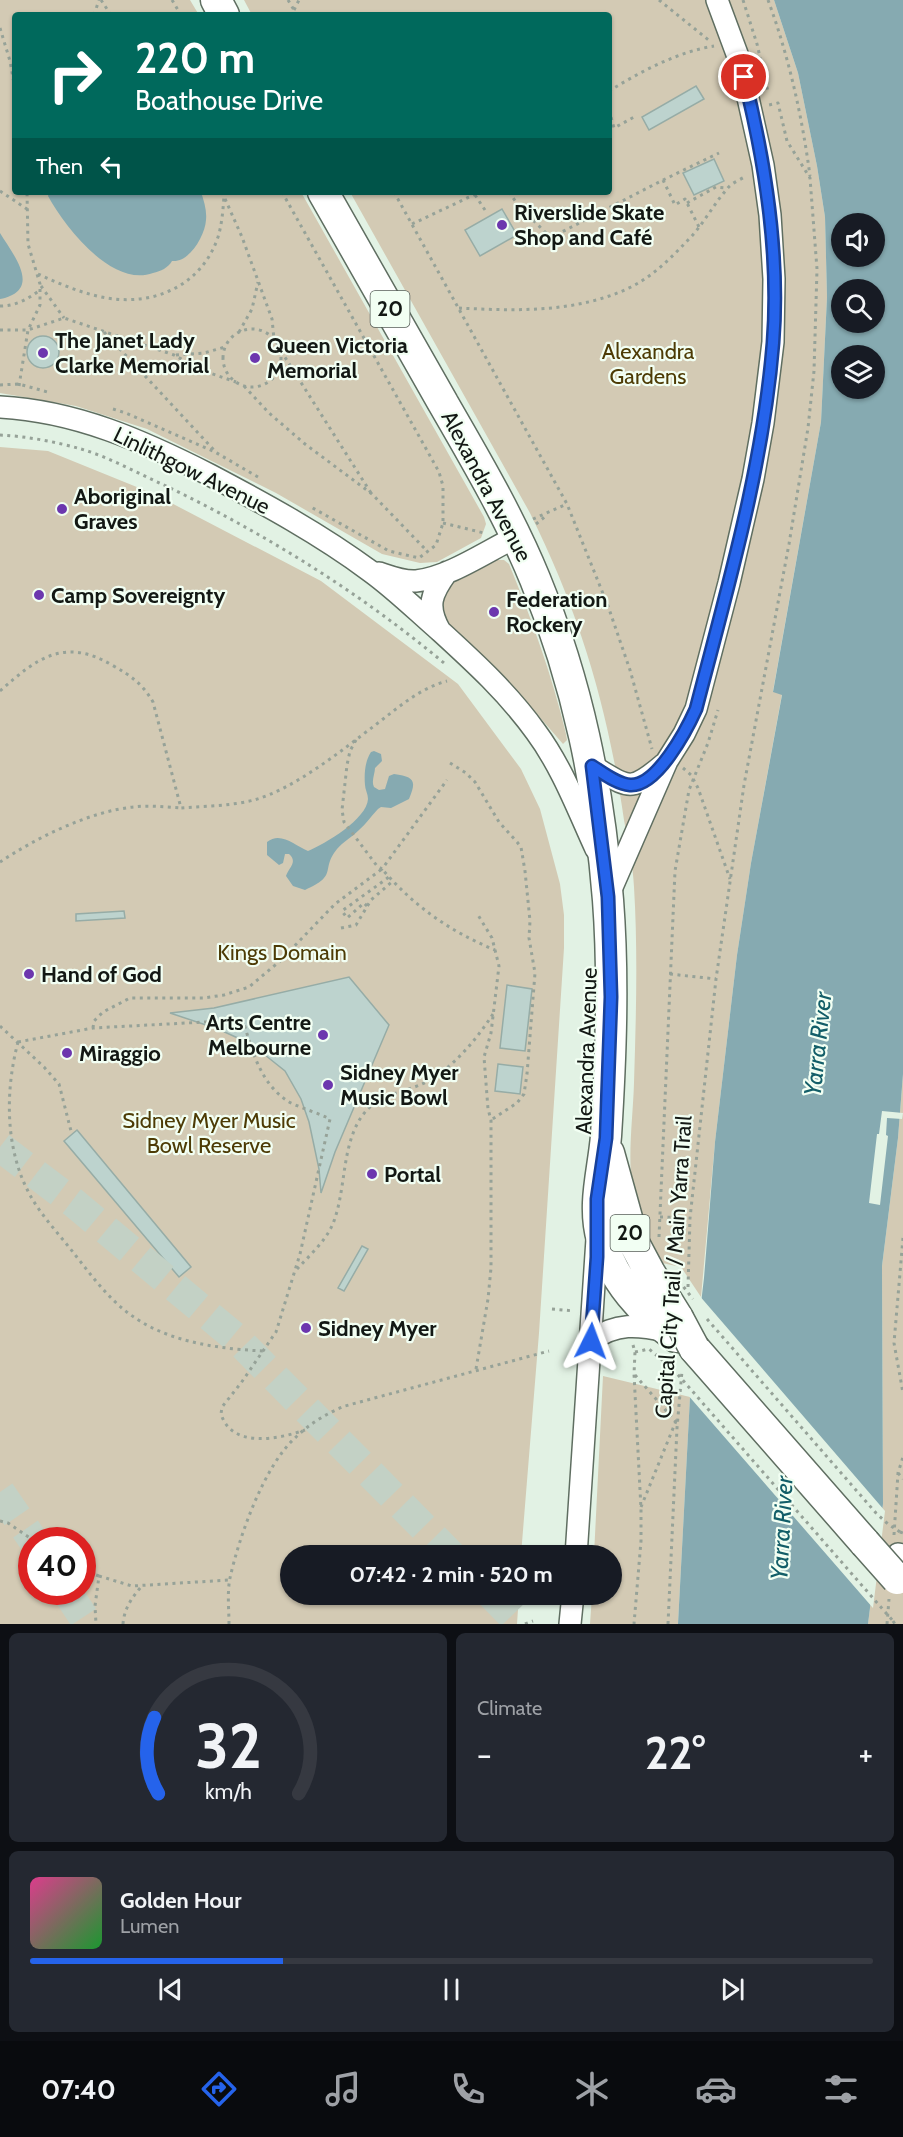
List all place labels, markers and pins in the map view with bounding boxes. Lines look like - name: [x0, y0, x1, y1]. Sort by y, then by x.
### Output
- pin: [718, 51, 769, 102]
- place label: Riverslide Skate Shop and Café: [514, 199, 664, 251]
- marker: Riverslide Skate Shop and Café: [495, 218, 509, 232]
- place label: The Janet Lady Clarke Memorial: [55, 327, 209, 379]
- place label: Queen Victoria Memorial: [267, 332, 408, 384]
- marker: The Janet Lady Clarke Memorial: [36, 346, 50, 360]
- marker: Queen Victoria Memorial: [248, 351, 262, 365]
- place label: Aboriginal Graves: [74, 483, 171, 535]
- marker: Aboriginal Graves: [55, 502, 69, 516]
- place label: Camp Sovereignty: [51, 582, 225, 609]
- place label: Federation Rockery: [506, 586, 607, 638]
- marker: Camp Sovereignty: [32, 588, 46, 602]
- marker: Federation Rockery: [487, 605, 501, 619]
- place label: Hand of God: [41, 961, 162, 988]
- marker: Hand of God: [22, 967, 36, 981]
- place label: Arts Centre Melbourne: [206, 1009, 311, 1061]
- marker: Arts Centre Melbourne: [316, 1028, 330, 1042]
- place label: Miraggio: [79, 1040, 161, 1067]
- marker: Miraggio: [60, 1046, 74, 1060]
- place label: Sidney Myer Music Bowl: [340, 1059, 459, 1111]
- marker: Sidney Myer Music Bowl: [321, 1078, 335, 1092]
- place label: Portal: [384, 1161, 441, 1188]
- marker: Portal: [365, 1167, 379, 1181]
- place label: Sidney Myer: [318, 1315, 437, 1342]
- marker: Sidney Myer: [299, 1321, 313, 1335]

